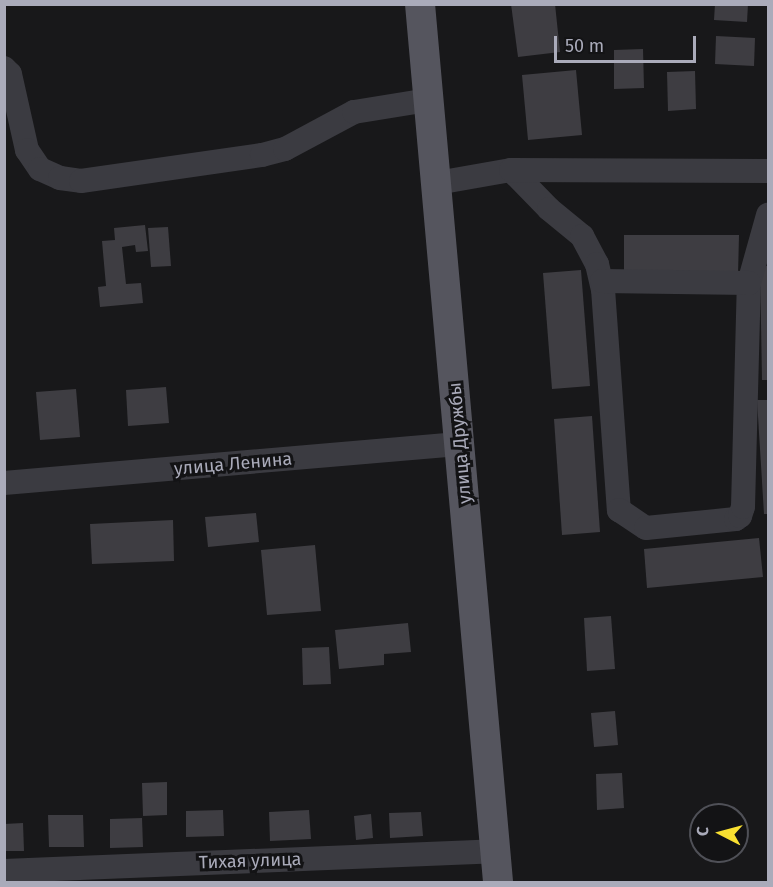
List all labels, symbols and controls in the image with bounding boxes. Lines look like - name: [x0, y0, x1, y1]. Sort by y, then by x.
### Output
- scale bar: [557, 24, 700, 62]
- text: 50 m: [565, 35, 604, 57]
- street label: улица Дружбы: [444, 381, 476, 505]
- street label: улица Ленина: [173, 448, 293, 480]
- north arrow: [689, 803, 749, 863]
- text: С: [693, 826, 713, 837]
- street label: Тихая улица: [198, 848, 302, 874]

